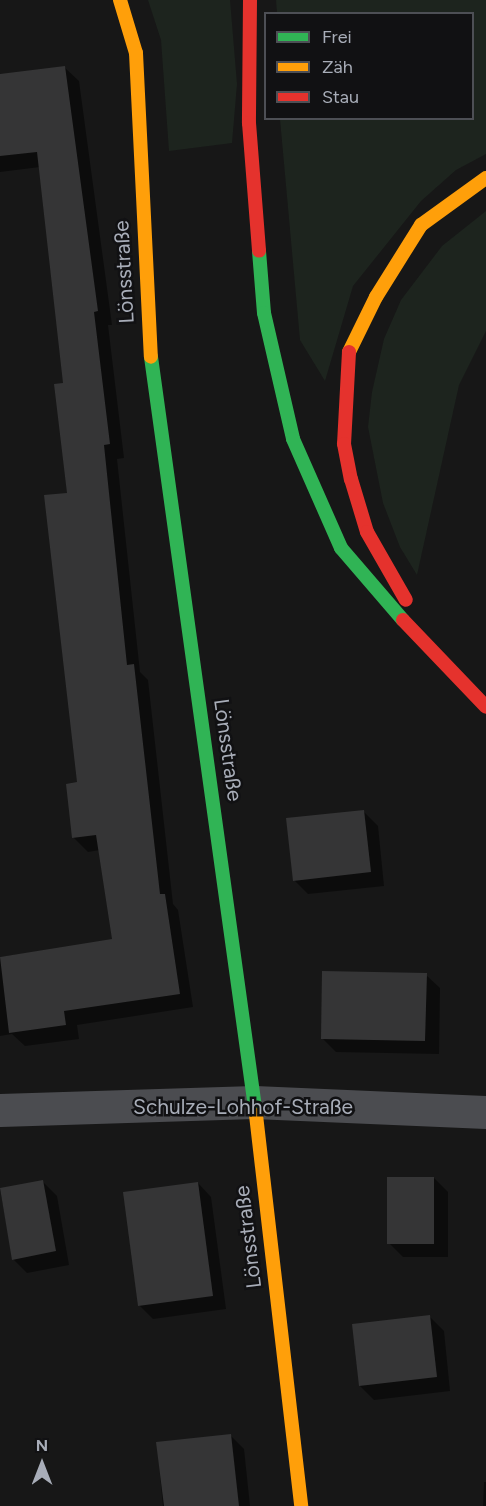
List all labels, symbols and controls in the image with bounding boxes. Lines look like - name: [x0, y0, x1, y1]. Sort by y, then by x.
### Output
- legend: [264, 12, 474, 120]
- text: Frei: [322, 26, 352, 48]
- text: Zäh: [322, 56, 353, 78]
- text: Stau: [322, 86, 359, 108]
- street label: Lönsstraße: [109, 220, 139, 324]
- street label: Lönsstraße: [208, 697, 248, 803]
- street label: Schulze-Lohhof-Straße: [133, 1094, 353, 1120]
- street label: Lönsstraße: [229, 1184, 267, 1290]
- north arrow: [12, 1434, 72, 1494]
- text: N: [36, 1436, 48, 1455]

